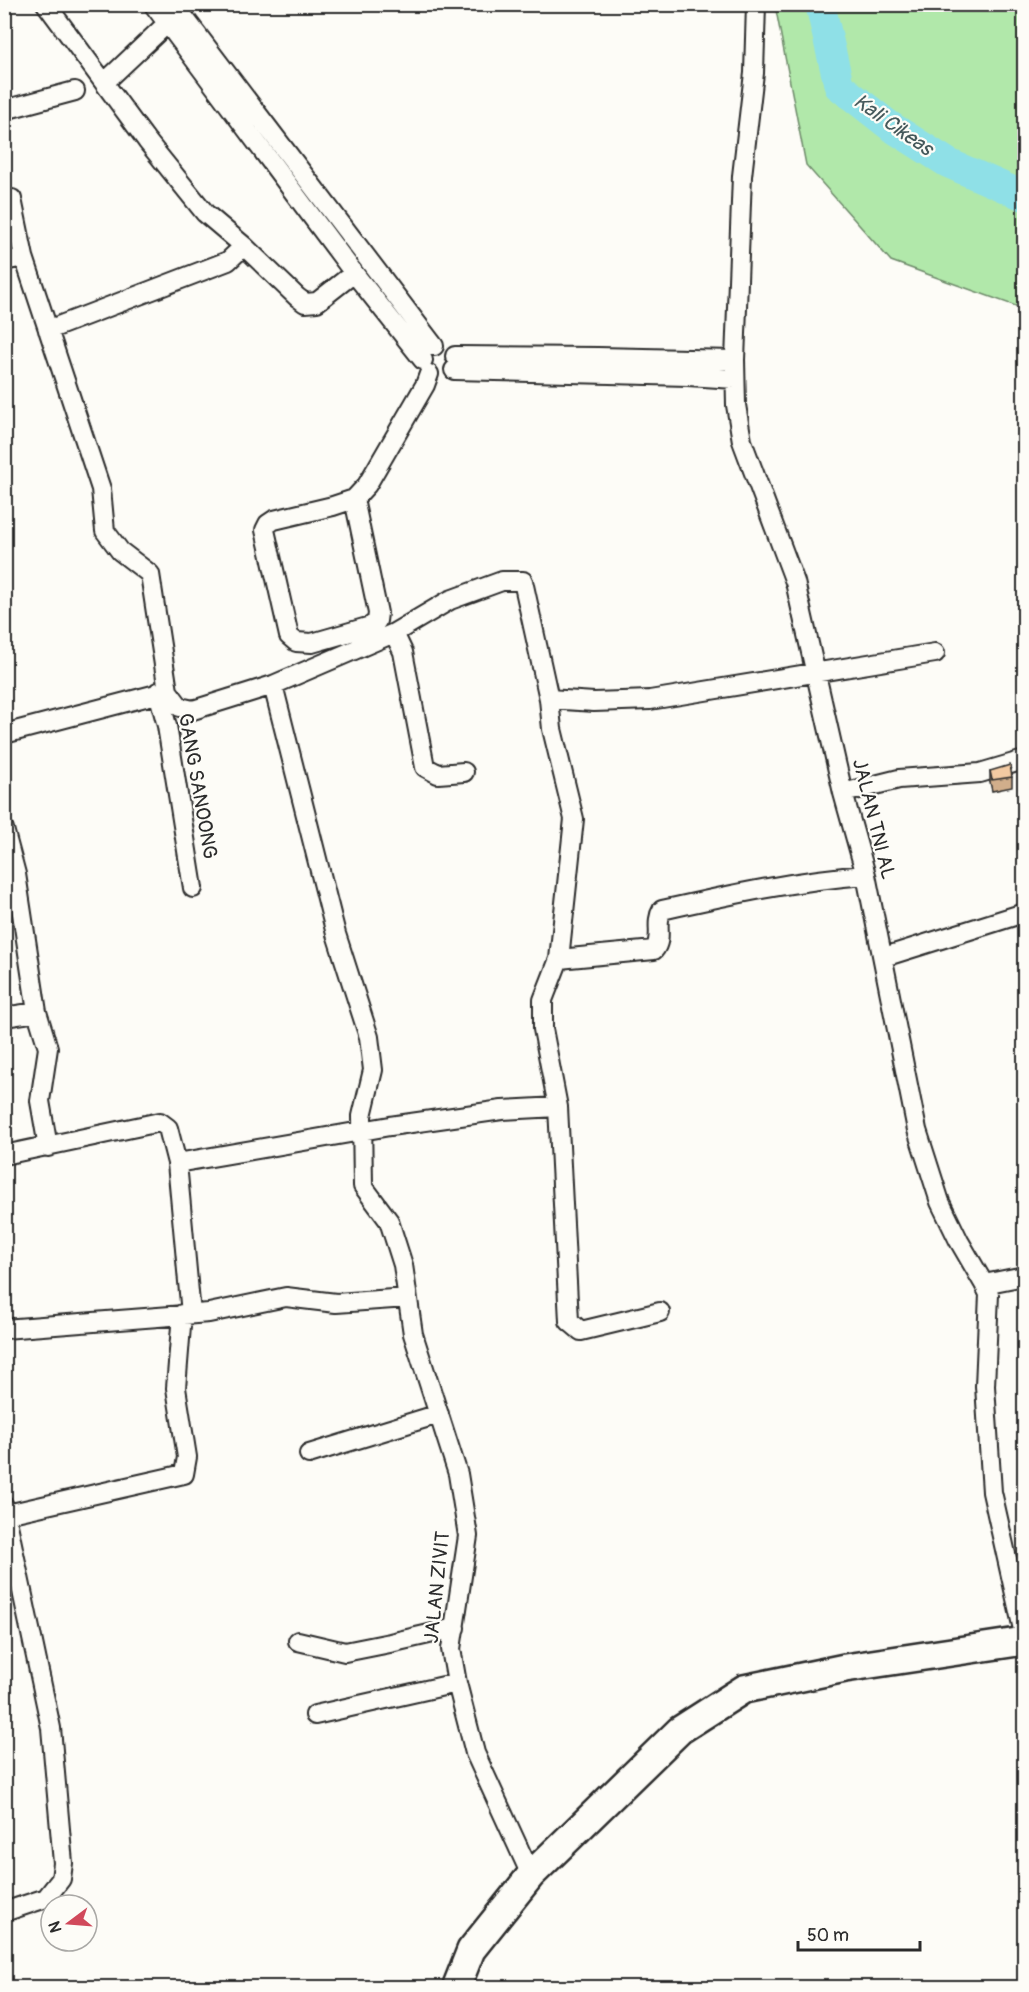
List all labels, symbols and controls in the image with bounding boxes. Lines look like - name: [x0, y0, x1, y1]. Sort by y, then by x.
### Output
- water label: Kali Cikeas: [848, 88, 940, 164]
- street label: GANG SANOONG: [173, 711, 223, 861]
- street label: JALAN TNI AL: [847, 756, 901, 882]
- street label: JALAN ZIVIT: [419, 1530, 455, 1644]
- north arrow: [39, 1893, 99, 1953]
- scale bar: [798, 1914, 920, 1952]
- text: N: [44, 1919, 67, 1935]
- text: 50 m: [807, 1924, 849, 1947]

